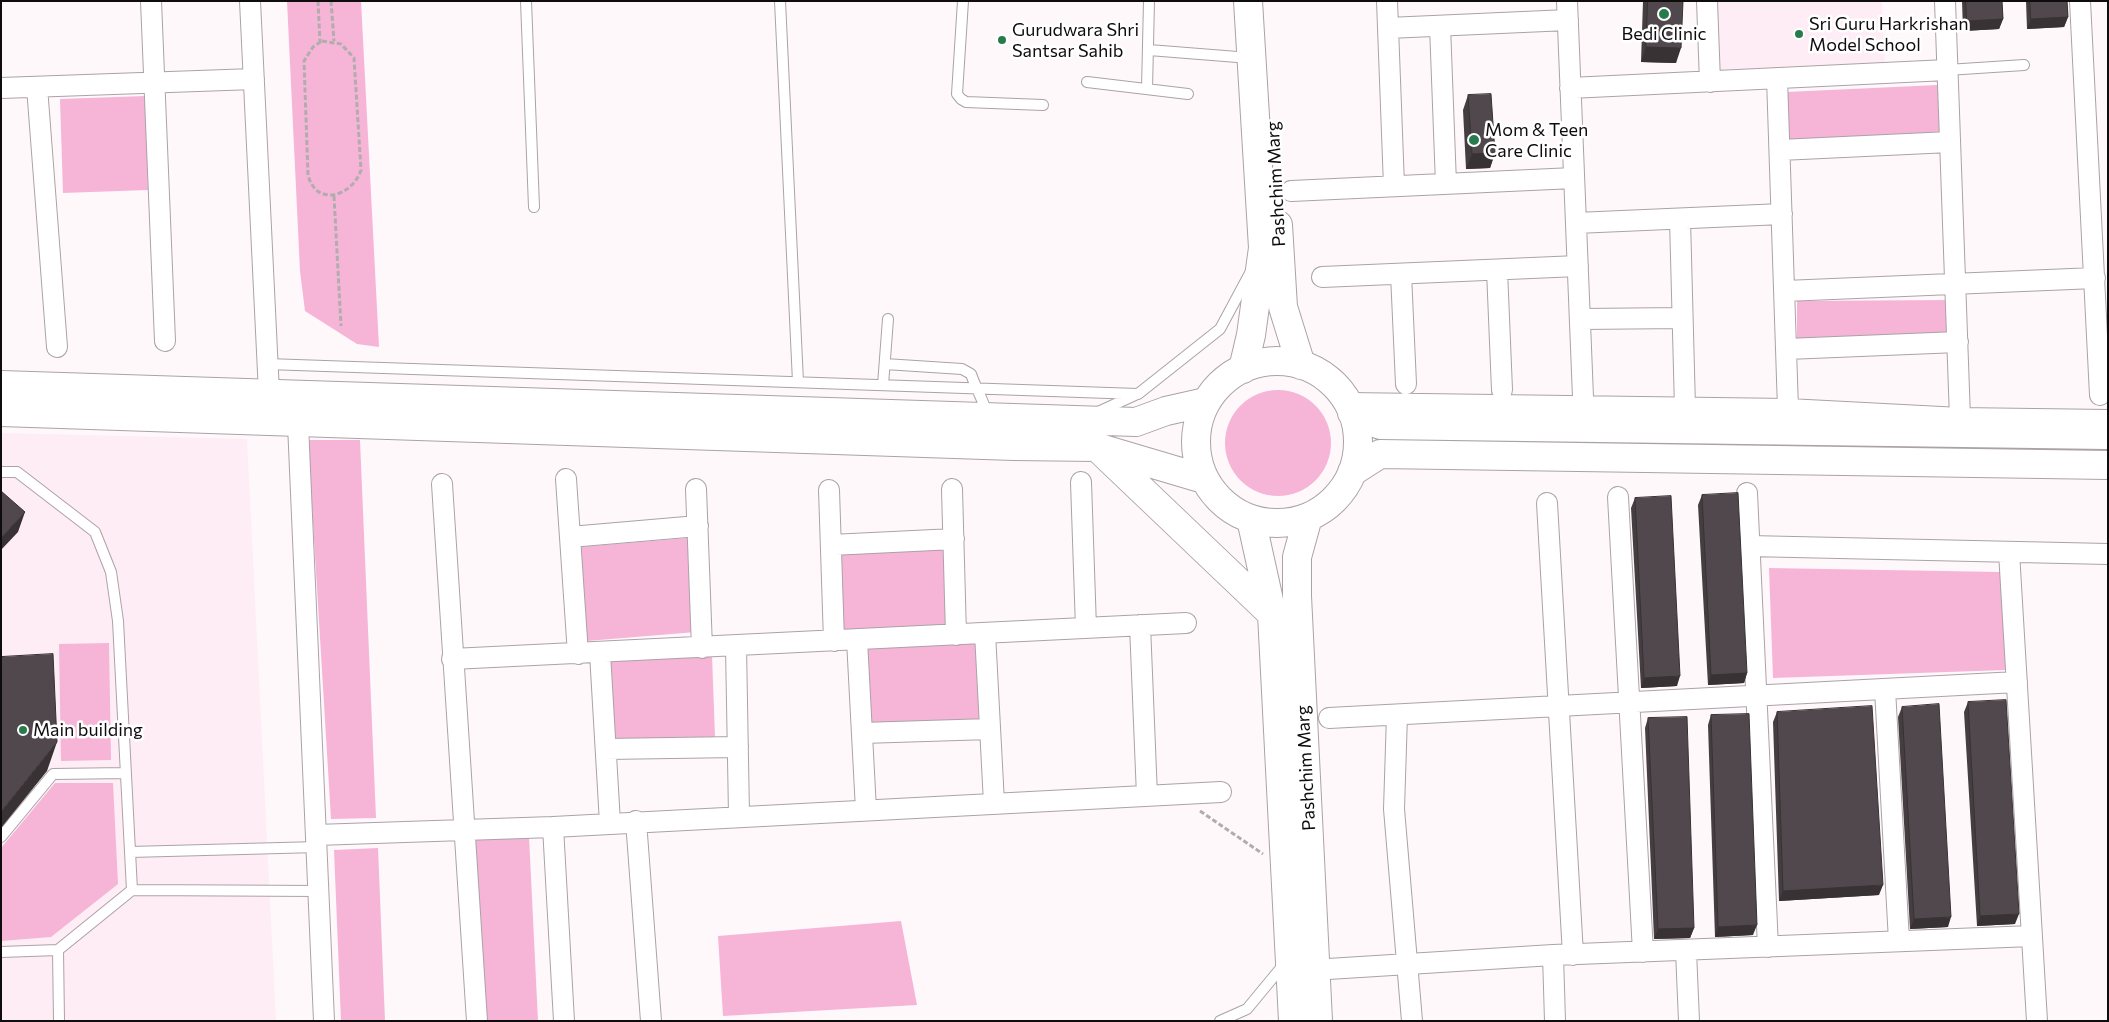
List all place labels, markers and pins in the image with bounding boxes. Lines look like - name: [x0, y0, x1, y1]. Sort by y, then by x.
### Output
- marker: Bedi Clinic: [1657, 7, 1671, 21]
- place label: Sri Guru Harkrishan Model School: [1809, 13, 1969, 56]
- place label: Gurudwara Shri Santsar Sahib: [1012, 19, 1139, 62]
- place label: Bedi Clinic: [1622, 23, 1706, 45]
- marker: Sri Guru Harkrishan Model School: [1793, 28, 1805, 40]
- marker: Gurudwara Shri Santsar Sahib: [996, 34, 1008, 46]
- place label: Mom & Teen Care Clinic: [1485, 119, 1588, 162]
- marker: Mom & Teen Care Clinic: [1467, 133, 1481, 147]
- place label: Main building: [33, 719, 143, 741]
- marker: Main building: [17, 724, 29, 736]

